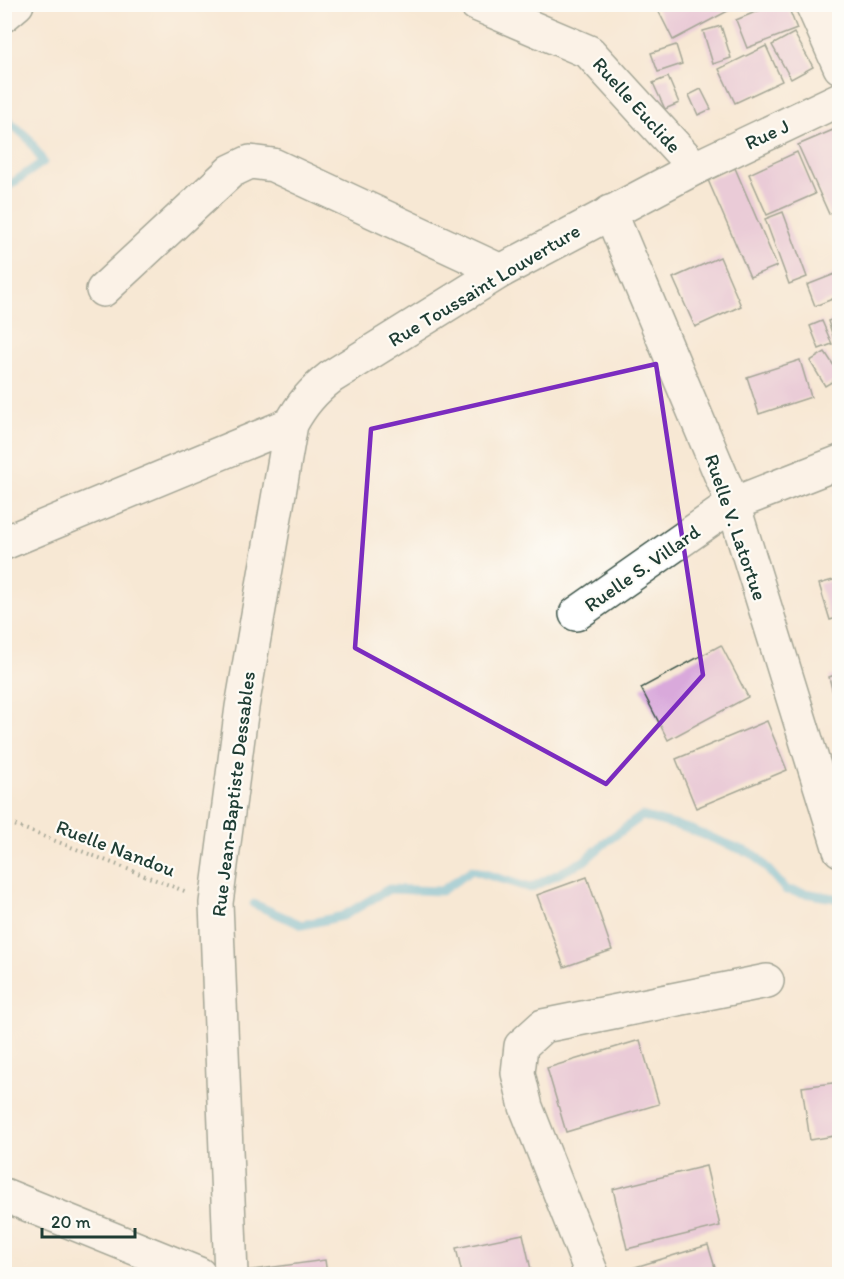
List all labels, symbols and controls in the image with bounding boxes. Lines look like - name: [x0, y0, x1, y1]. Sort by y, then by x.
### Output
- street label: Ruelle Euclide: [588, 52, 686, 158]
- street label: Rue J: [741, 113, 793, 155]
- street label: Rue Toussaint Louverture: [384, 218, 584, 352]
- street label: Ruelle V. Latortue: [700, 451, 772, 603]
- street label: Ruelle S. Villard: [579, 519, 705, 617]
- street label: Rue Jean-Baptiste Dessables: [206, 670, 260, 918]
- street label: Ruelle Nandou: [53, 814, 179, 882]
- scale bar: [42, 1201, 135, 1239]
- text: 20 m: [51, 1211, 91, 1233]

